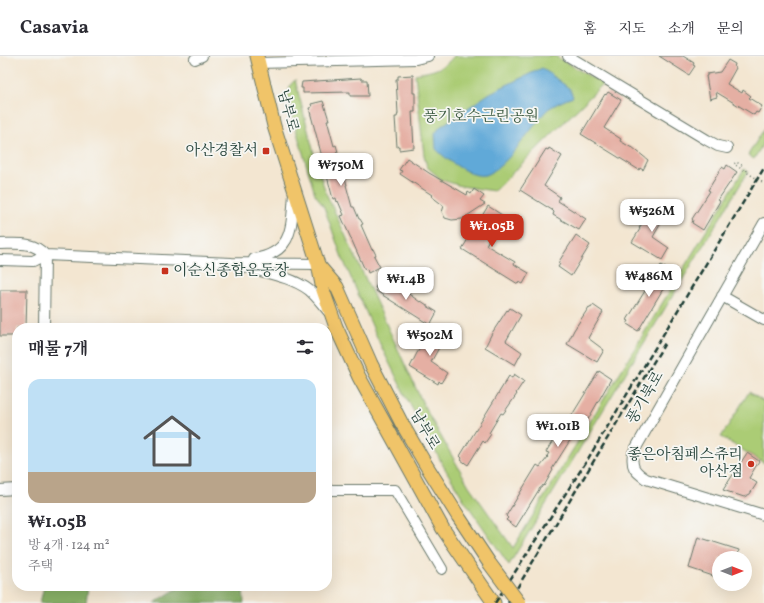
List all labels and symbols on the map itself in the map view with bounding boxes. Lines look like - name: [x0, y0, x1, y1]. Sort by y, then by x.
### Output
- street label: 남부로: [271, 87, 303, 135]
- park label: 풍기호수근린공원: [423, 107, 539, 128]
- place label: 아산경찰서: [186, 141, 258, 162]
- marker: 아산경찰서: [261, 146, 271, 156]
- pin: ₩750M: [313, 153, 369, 187]
- pin: ₩526M: [624, 199, 680, 233]
- pin: ₩1.05B: [459, 214, 525, 248]
- place label: 이순신종합운동장: [173, 261, 289, 282]
- pin: ₩486M: [621, 264, 677, 298]
- marker: 이순신종합운동장: [160, 266, 170, 276]
- pin: ₩1.4B: [378, 267, 434, 301]
- pin: ₩502M: [402, 323, 458, 357]
- street label: 풍기북로: [622, 367, 670, 428]
- street label: 남부로: [404, 406, 444, 455]
- pin: ₩1.01B: [525, 414, 591, 448]
- place label: 좋은아침페스츄리 아산점: [627, 445, 743, 483]
- marker: 좋은아침페스츄리 아산점: [746, 459, 756, 469]
- north arrow: [712, 551, 752, 591]

